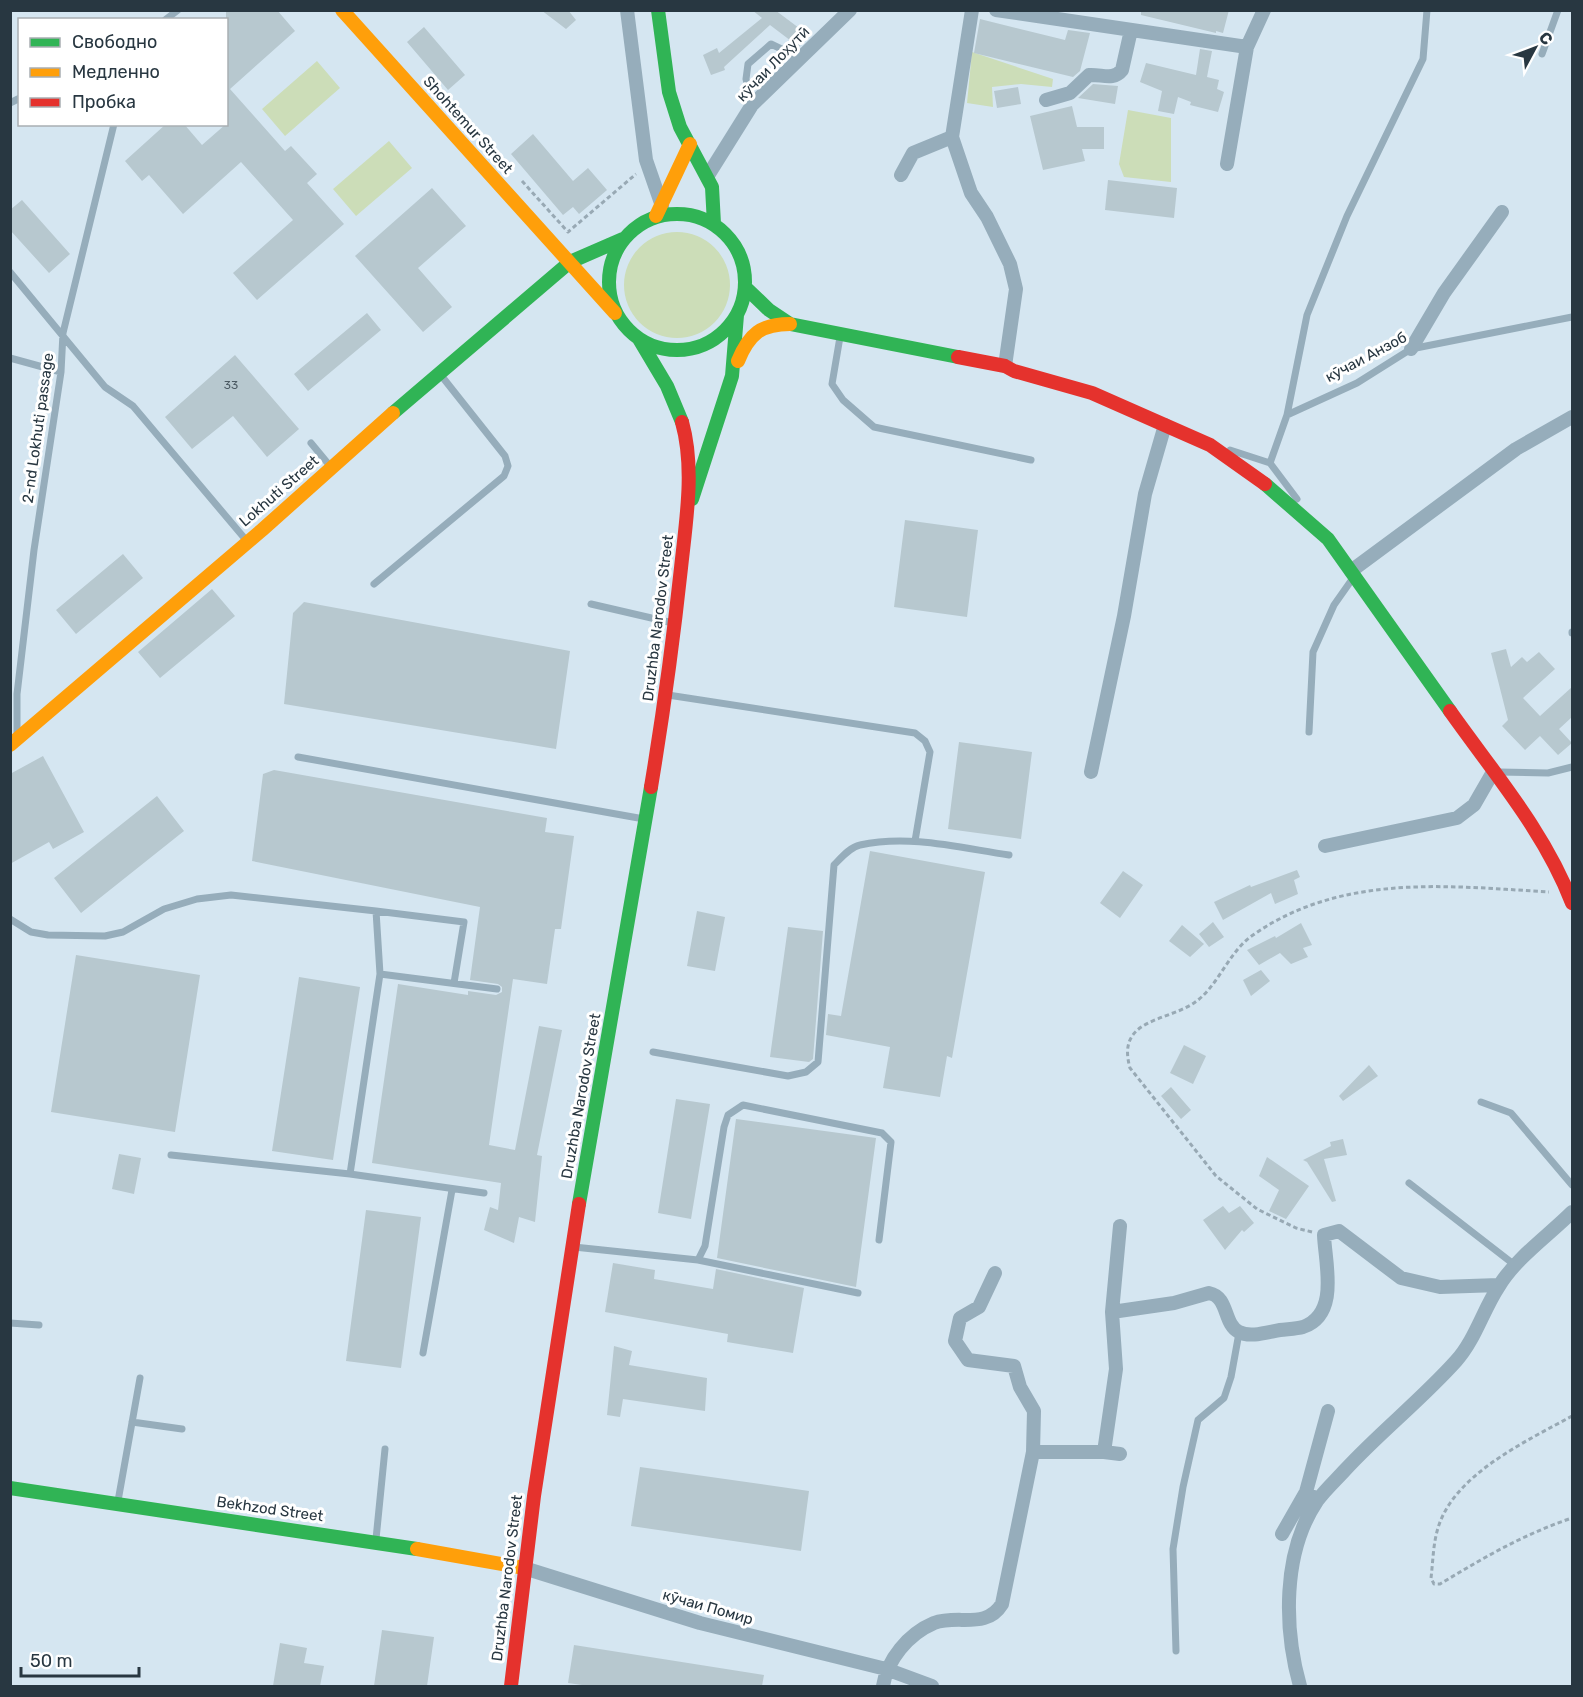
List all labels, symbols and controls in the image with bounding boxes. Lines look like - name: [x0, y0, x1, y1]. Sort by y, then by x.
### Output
- legend: [18, 18, 228, 126]
- north arrow: [1505, 18, 1565, 78]
- street label: кӯчаи Лоҳутӣ: [733, 23, 813, 105]
- text: С: [1535, 28, 1557, 49]
- text: Свободно: [72, 31, 157, 53]
- text: Медленно: [72, 61, 160, 83]
- street label: Shohtemur Street: [419, 72, 517, 178]
- text: Пробка: [72, 91, 136, 113]
- street label: кӯчаи Анзоб: [1322, 328, 1410, 386]
- street label: 2-nd Lokhuti passage: [19, 352, 57, 504]
- house number: 33: [224, 378, 238, 392]
- street label: Lokhuti Street: [236, 452, 322, 530]
- street label: Druzhba Narodov Street: [639, 533, 677, 702]
- street label: Druzhba Narodov Street: [558, 1012, 604, 1180]
- street label: Bekhzod Street: [216, 1493, 325, 1525]
- street label: Druzhba Narodov Street: [488, 1493, 526, 1662]
- street label: кӯчаи Помир: [661, 1585, 755, 1629]
- scale bar: [21, 1640, 140, 1678]
- text: 50 m: [30, 1650, 73, 1672]

